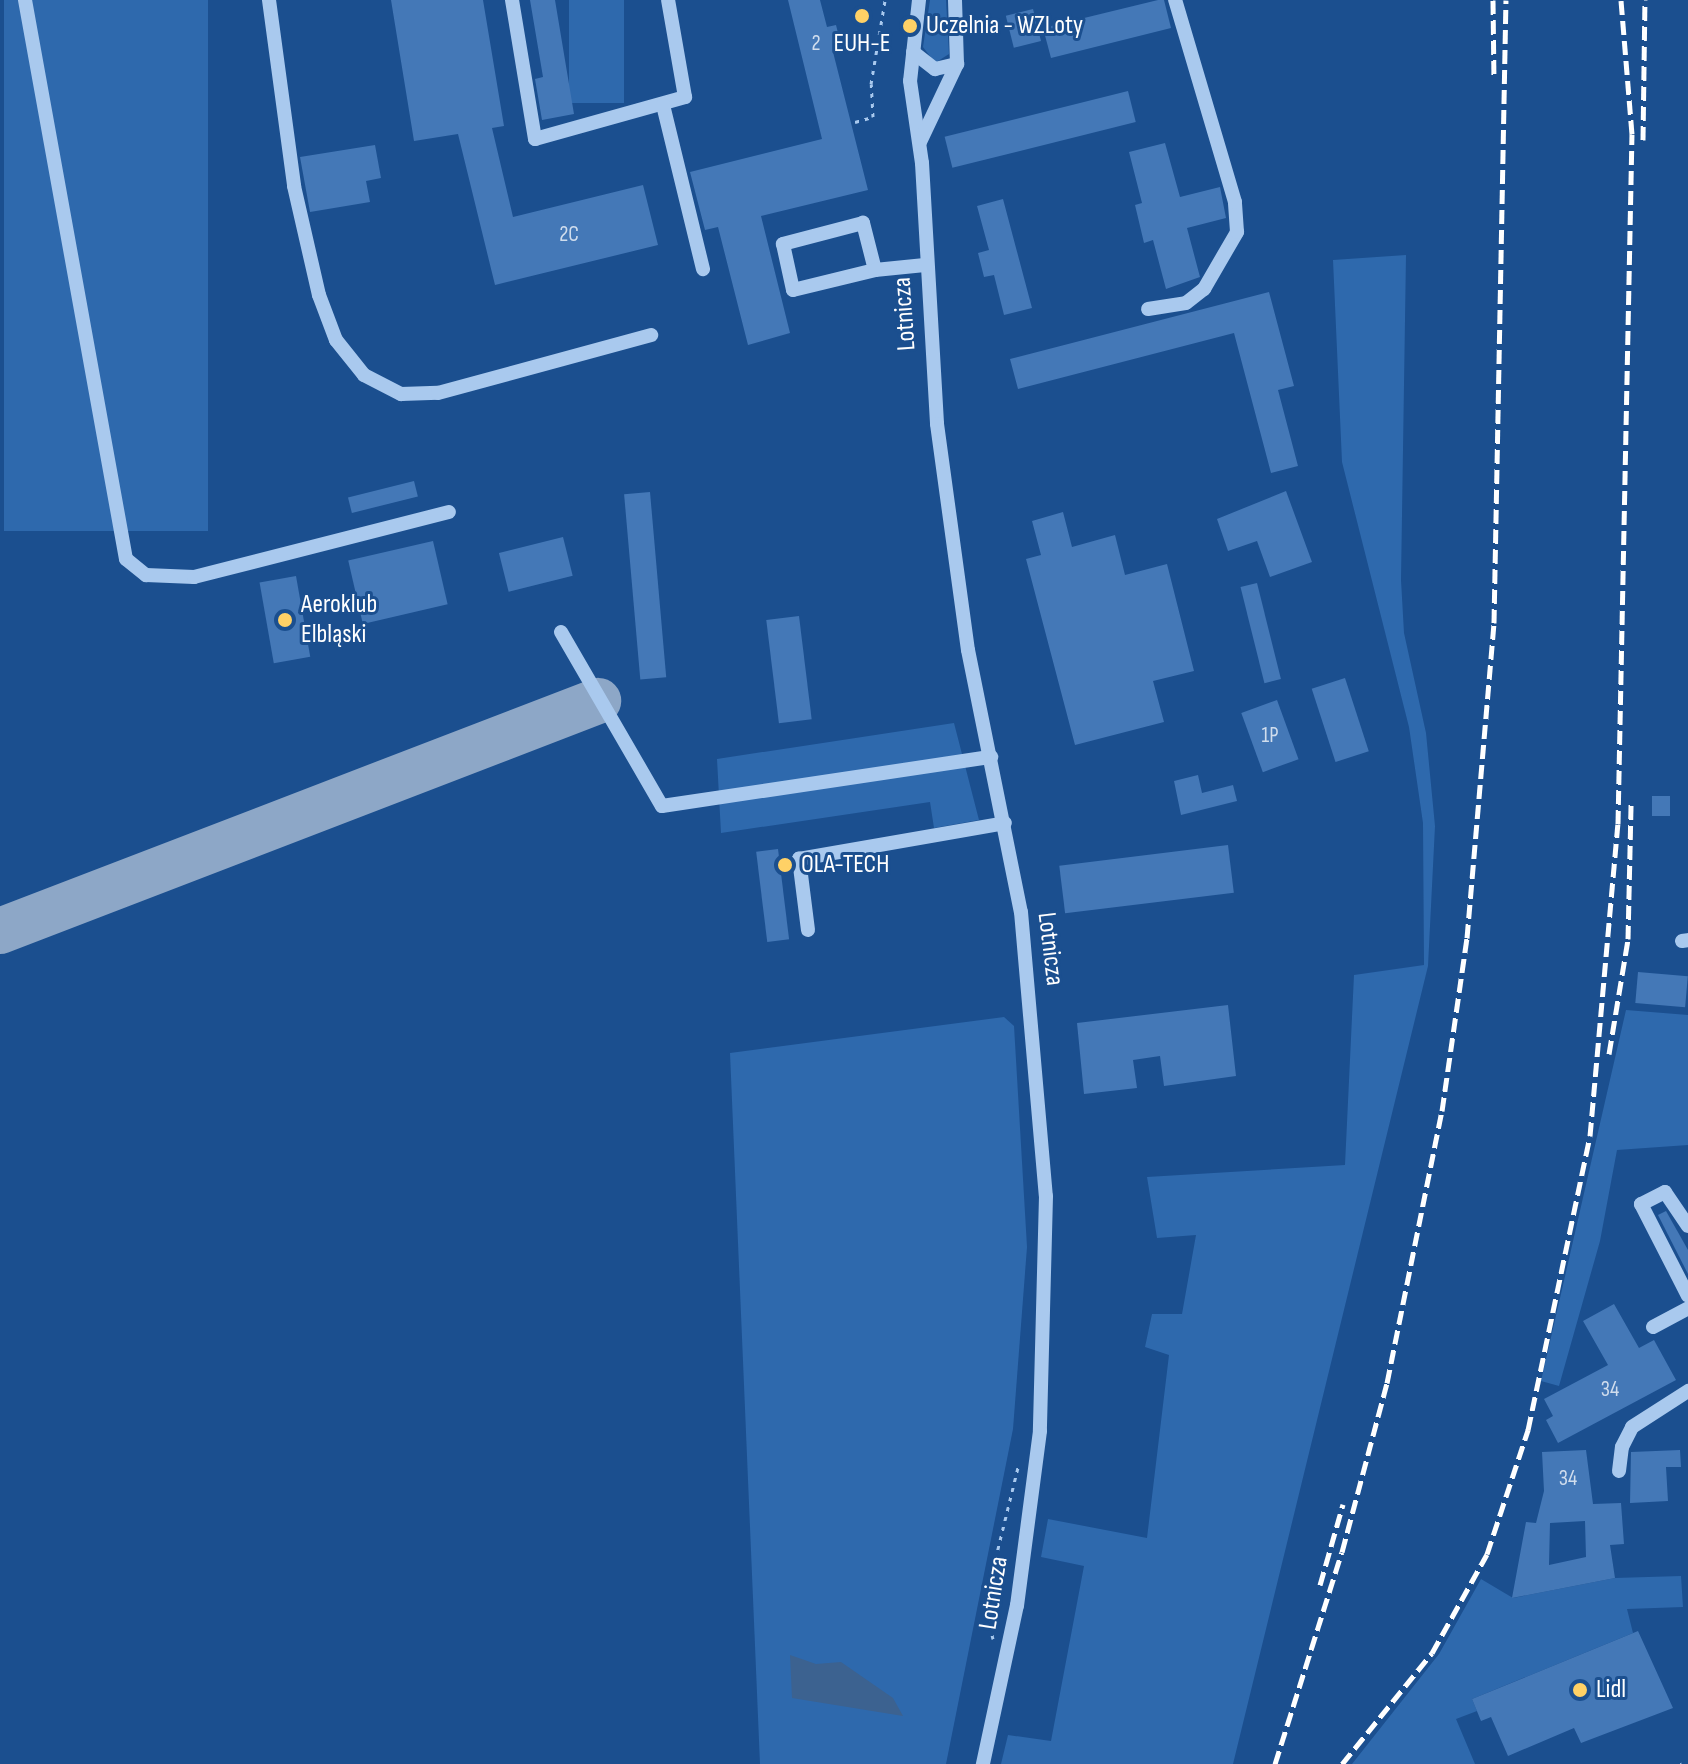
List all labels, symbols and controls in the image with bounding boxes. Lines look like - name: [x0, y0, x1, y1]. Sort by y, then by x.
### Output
- marker: EUH-E: [853, 7, 871, 25]
- place label: Uczelnia - WZLoty: [926, 10, 1083, 42]
- marker: Uczelnia - WZLoty: [901, 17, 919, 35]
- place label: EUH-E: [833, 28, 891, 60]
- house number: 2: [811, 31, 821, 57]
- house number: 2C: [559, 222, 579, 248]
- street label: Lotnicza: [887, 276, 923, 352]
- place label: Aeroklub Elbląski: [301, 589, 377, 650]
- marker: Aeroklub Elbląski: [276, 611, 294, 629]
- house number: 1P: [1261, 723, 1279, 749]
- place label: OLA-TECH: [801, 849, 889, 881]
- marker: OLA-TECH: [776, 856, 794, 874]
- street label: Lotnicza: [1030, 911, 1070, 987]
- house number: 34: [1601, 1377, 1619, 1403]
- house number: 34: [1559, 1466, 1577, 1492]
- street label: Lotnicza: [973, 1554, 1015, 1632]
- place label: Lidl: [1596, 1674, 1626, 1706]
- marker: Lidl: [1571, 1681, 1589, 1699]

